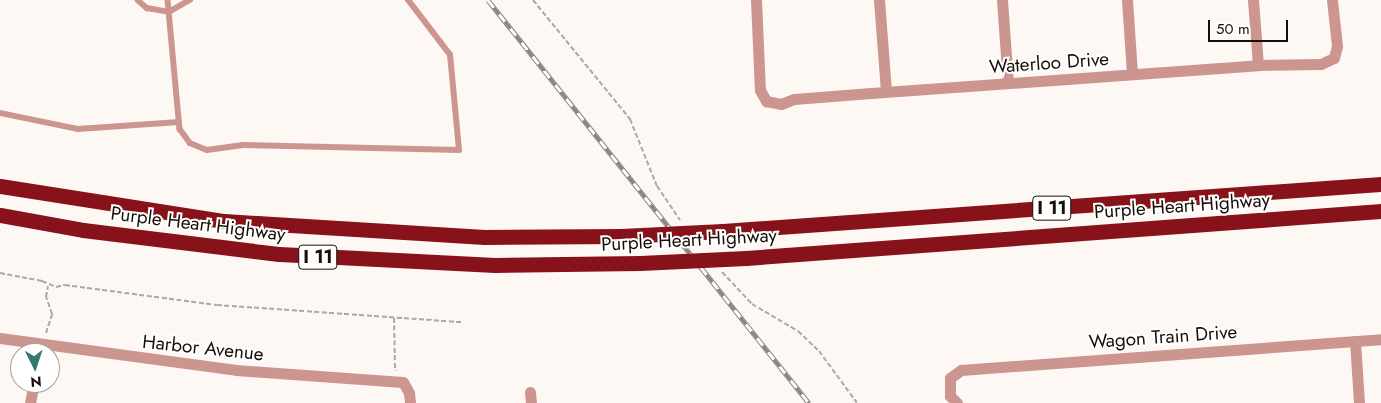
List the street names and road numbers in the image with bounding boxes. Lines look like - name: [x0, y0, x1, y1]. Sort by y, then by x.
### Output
- street label: Waterloo Drive: [988, 47, 1110, 79]
- street label: Purple Heart Highway: [1093, 188, 1271, 224]
- road number: I 11: [1032, 192, 1072, 224]
- street label: Purple Heart Highway: [109, 202, 287, 246]
- street label: Purple Heart Highway: [600, 224, 778, 256]
- road number: I 11: [298, 242, 338, 272]
- street label: Wagon Train Drive: [1088, 320, 1238, 354]
- street label: Harbor Avenue: [141, 330, 265, 366]

